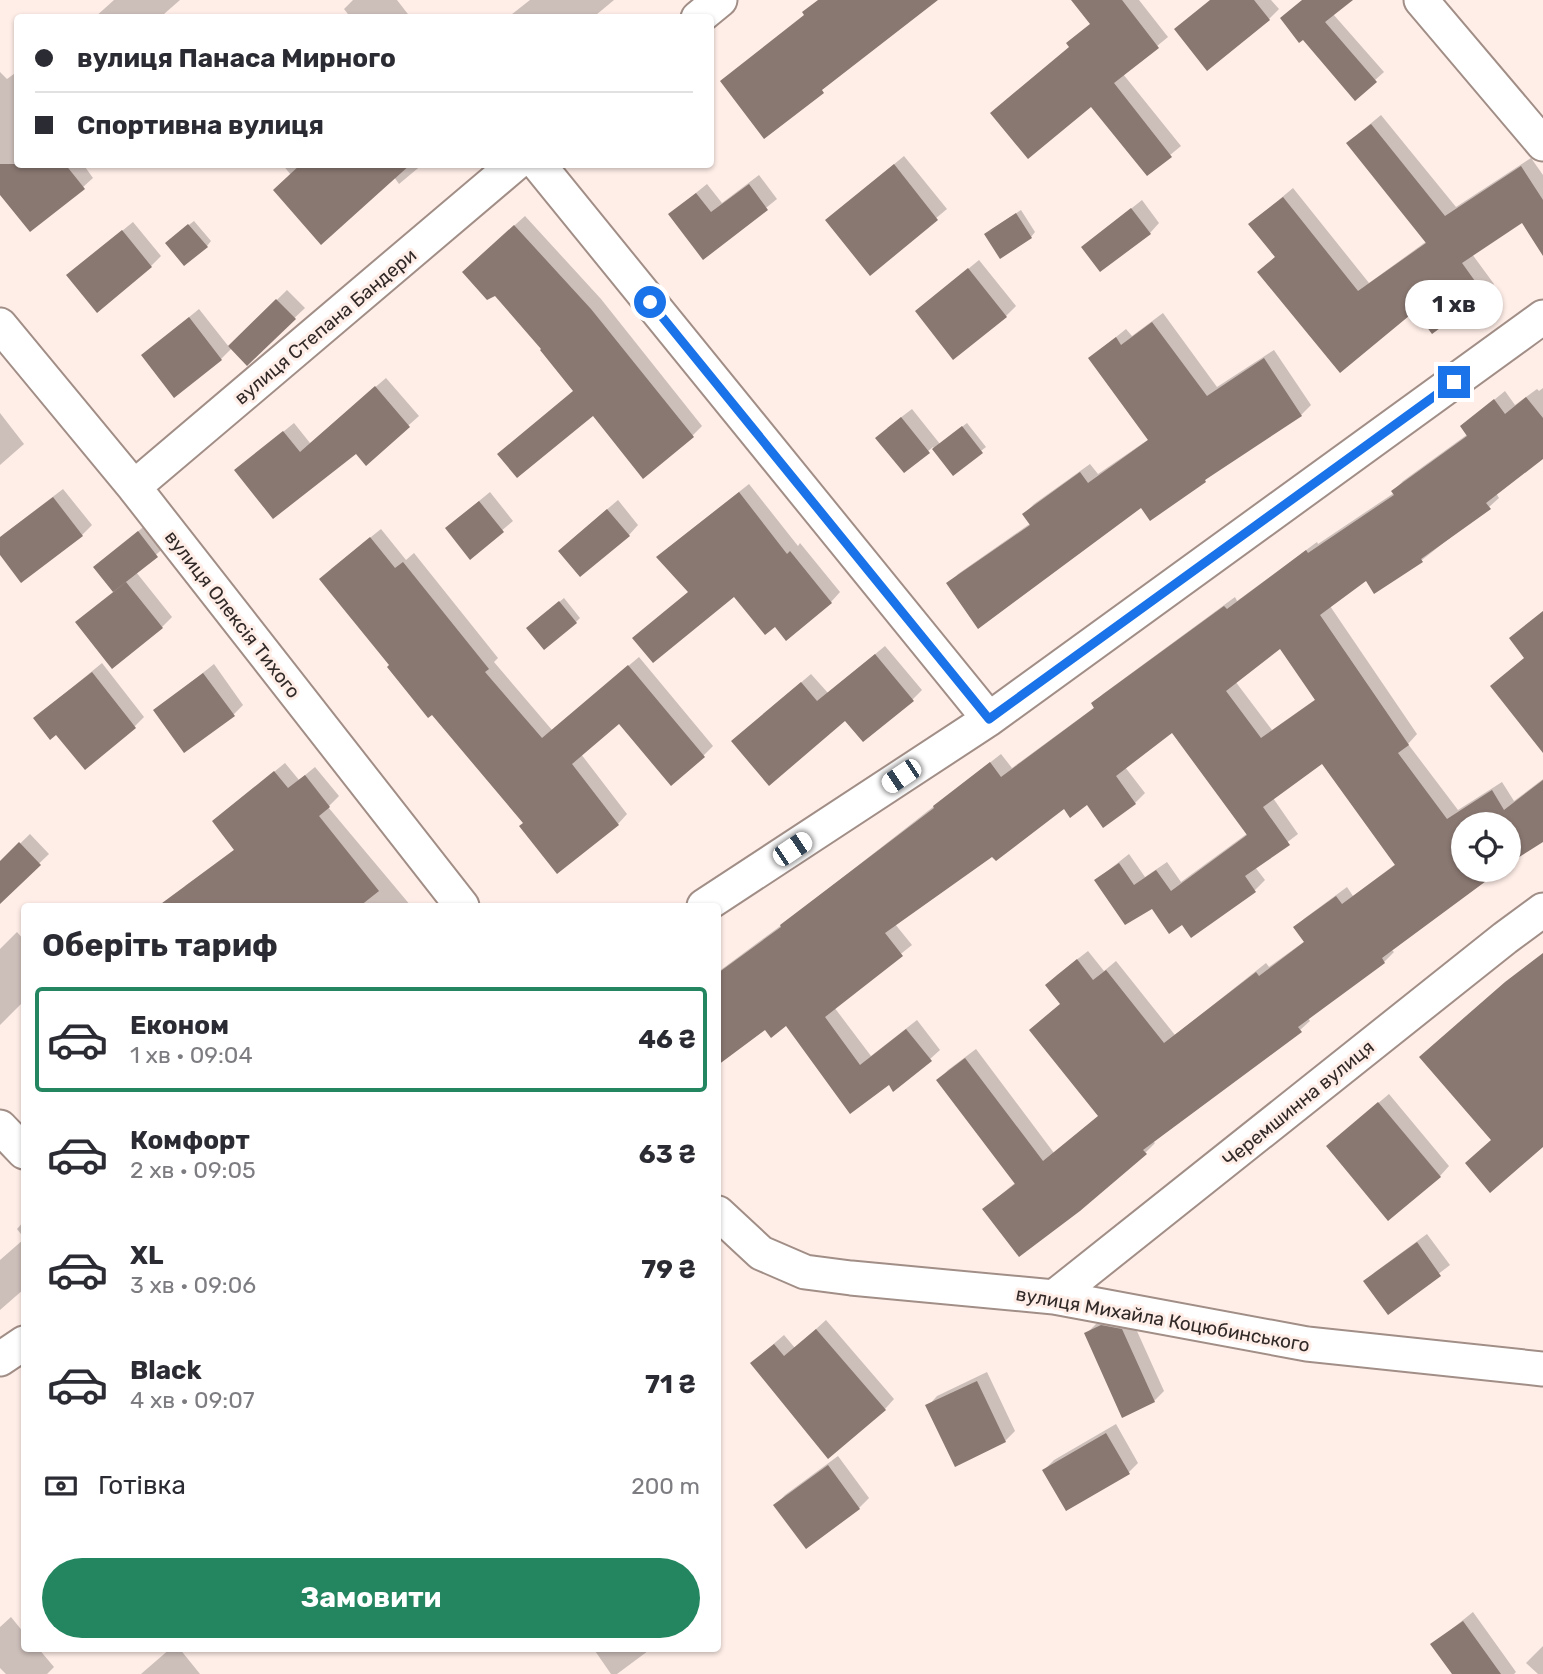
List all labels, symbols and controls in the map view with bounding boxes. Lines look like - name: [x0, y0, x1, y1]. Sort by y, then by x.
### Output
- text: вулиця Панаса Мирного: [77, 43, 396, 74]
- text: Спортивна вулиця: [77, 110, 324, 141]
- street label: вулиця Степана Бандери: [230, 244, 421, 409]
- callout: 1 хв: [1405, 280, 1503, 330]
- route start: [634, 286, 666, 318]
- text: 1 хв: [1432, 290, 1476, 318]
- route end: [1438, 366, 1470, 398]
- street label: вулиця Олексія Тихого: [160, 526, 305, 703]
- car: [878, 756, 925, 796]
- map controls: [1451, 812, 1521, 882]
- button: locate: [1451, 812, 1521, 882]
- car: [769, 829, 816, 869]
- text: Оберіть тариф: [42, 926, 278, 964]
- icon: car: [46, 1008, 109, 1071]
- text: Економ: [130, 1010, 229, 1041]
- text: 46 ₴: [638, 1024, 696, 1055]
- street label: Черемшинна вулиця: [1218, 1035, 1379, 1171]
- text: 1 хв · 09:04: [130, 1041, 253, 1069]
- icon: car: [46, 1123, 109, 1186]
- text: Комфорт: [130, 1125, 250, 1156]
- text: 63 ₴: [639, 1139, 696, 1170]
- text: 2 хв · 09:05: [130, 1156, 256, 1184]
- icon: car: [46, 1238, 109, 1301]
- text: XL: [130, 1240, 163, 1271]
- text: 79 ₴: [641, 1254, 696, 1285]
- text: 3 хв · 09:06: [130, 1271, 256, 1299]
- street label: вулиця Михайла Коцюбинського: [1014, 1282, 1312, 1357]
- icon: car: [46, 1353, 109, 1416]
- text: Black: [130, 1355, 202, 1386]
- text: 71 ₴: [645, 1369, 696, 1400]
- text: 4 хв · 09:07: [130, 1386, 255, 1414]
- icon: cash: [42, 1467, 80, 1505]
- text: Готівка: [98, 1470, 186, 1501]
- text: 200 m: [631, 1472, 700, 1500]
- button: Замовити: [42, 1558, 700, 1638]

